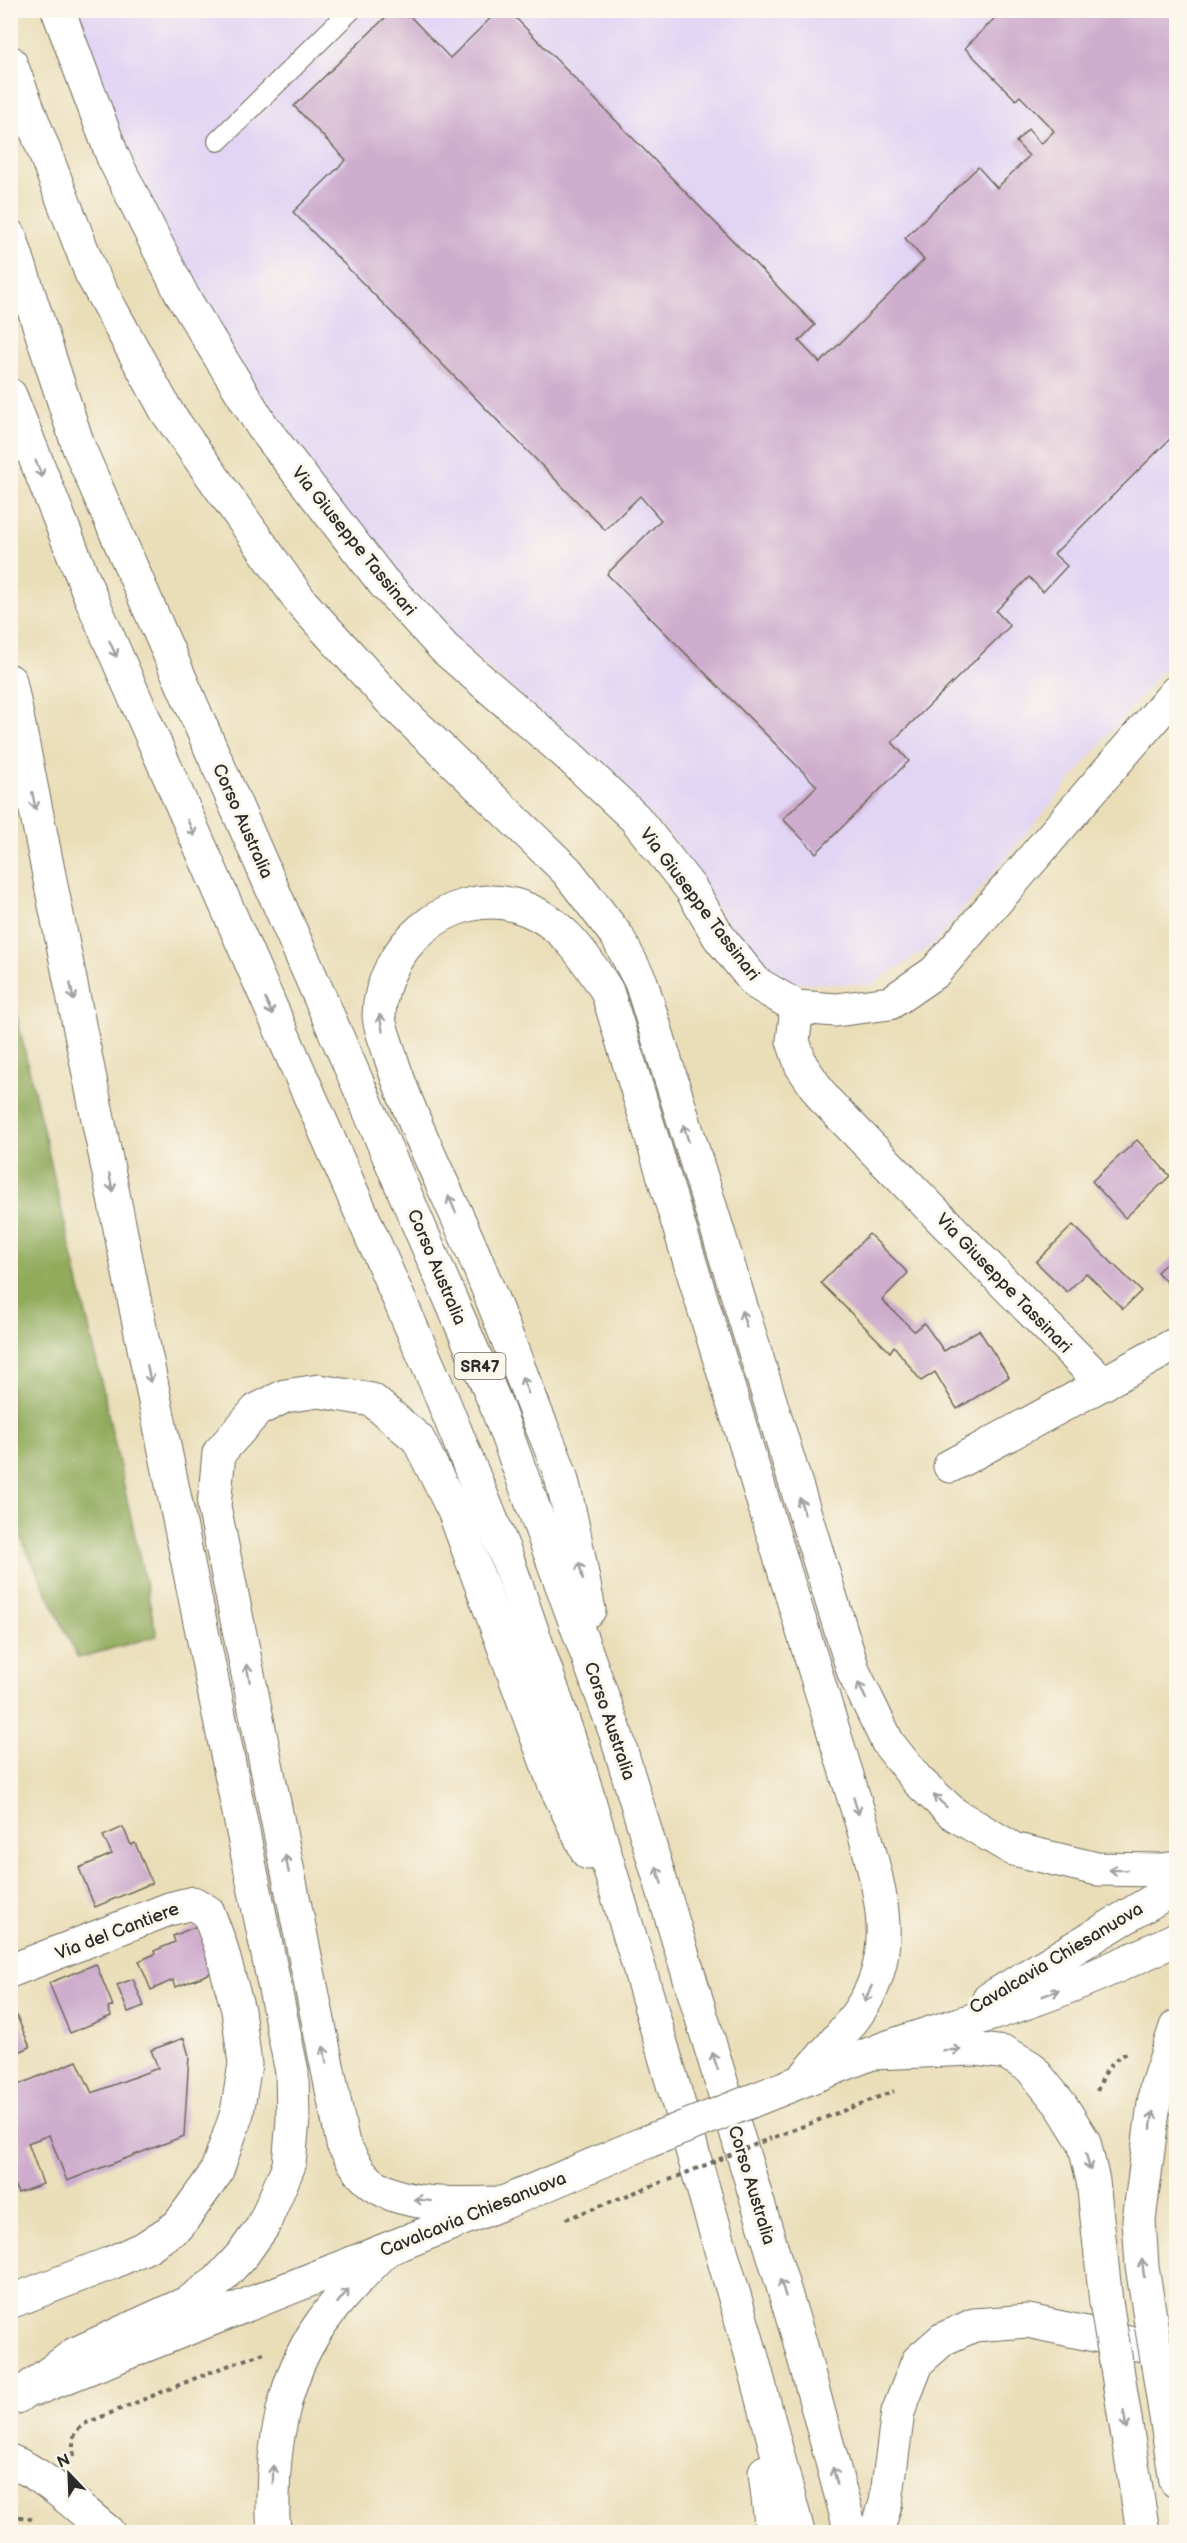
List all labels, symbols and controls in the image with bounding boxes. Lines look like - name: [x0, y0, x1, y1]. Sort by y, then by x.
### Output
- one-way arrow: [34, 459, 45, 478]
- street label: Via Giuseppe Tassinari: [287, 463, 420, 620]
- one-way arrow: [108, 640, 119, 658]
- street label: Corso Australia: [208, 760, 277, 882]
- one-way arrow: [29, 790, 40, 810]
- one-way arrow: [186, 818, 197, 837]
- street label: Via Giuseppe Tassinari: [635, 824, 764, 985]
- one-way arrow: [67, 982, 79, 1001]
- one-way arrow: [264, 997, 276, 1015]
- one-way arrow: [375, 1014, 386, 1033]
- one-way arrow: [680, 1124, 691, 1143]
- one-way arrow: [106, 1173, 117, 1192]
- one-way arrow: [445, 1195, 456, 1213]
- street label: Corso Australia: [403, 1206, 470, 1328]
- street label: Via Giuseppe Tassinari: [932, 1209, 1076, 1357]
- one-way arrow: [738, 1310, 749, 1329]
- road number: SR47: [454, 1353, 506, 1379]
- one-way arrow: [144, 1364, 155, 1384]
- one-way arrow: [519, 1376, 530, 1394]
- one-way arrow: [796, 1496, 807, 1515]
- one-way arrow: [575, 1562, 586, 1581]
- street label: Corso Australia: [579, 1659, 640, 1783]
- one-way arrow: [242, 1664, 253, 1683]
- one-way arrow: [856, 1682, 868, 1700]
- one-way arrow: [933, 1794, 948, 1808]
- one-way arrow: [851, 1796, 862, 1815]
- one-way arrow: [281, 1855, 292, 1875]
- one-way arrow: [1109, 1864, 1129, 1876]
- one-way arrow: [653, 1865, 664, 1884]
- street label: Via del Cantiere: [52, 1898, 182, 1965]
- street label: Cavalcavia Chiesanuova: [966, 1898, 1147, 2019]
- one-way arrow: [862, 1985, 873, 2003]
- one-way arrow: [1041, 1987, 1060, 1998]
- one-way arrow: [941, 2044, 961, 2055]
- one-way arrow: [319, 2046, 330, 2066]
- one-way arrow: [709, 2052, 720, 2071]
- one-way arrow: [1147, 2111, 1158, 2130]
- street label: Corso Australia: [723, 2123, 780, 2247]
- one-way arrow: [1083, 2152, 1095, 2171]
- street label: Cavalcavia Chiesanuova: [377, 2168, 569, 2261]
- one-way arrow: [414, 2195, 434, 2206]
- one-way arrow: [1137, 2259, 1148, 2279]
- one-way arrow: [777, 2279, 788, 2298]
- one-way arrow: [336, 2288, 349, 2304]
- one-way arrow: [1120, 2409, 1131, 2429]
- north arrow: [39, 2444, 99, 2504]
- text: N: [54, 2450, 73, 2473]
- one-way arrow: [267, 2465, 279, 2485]
- one-way arrow: [829, 2467, 841, 2486]

